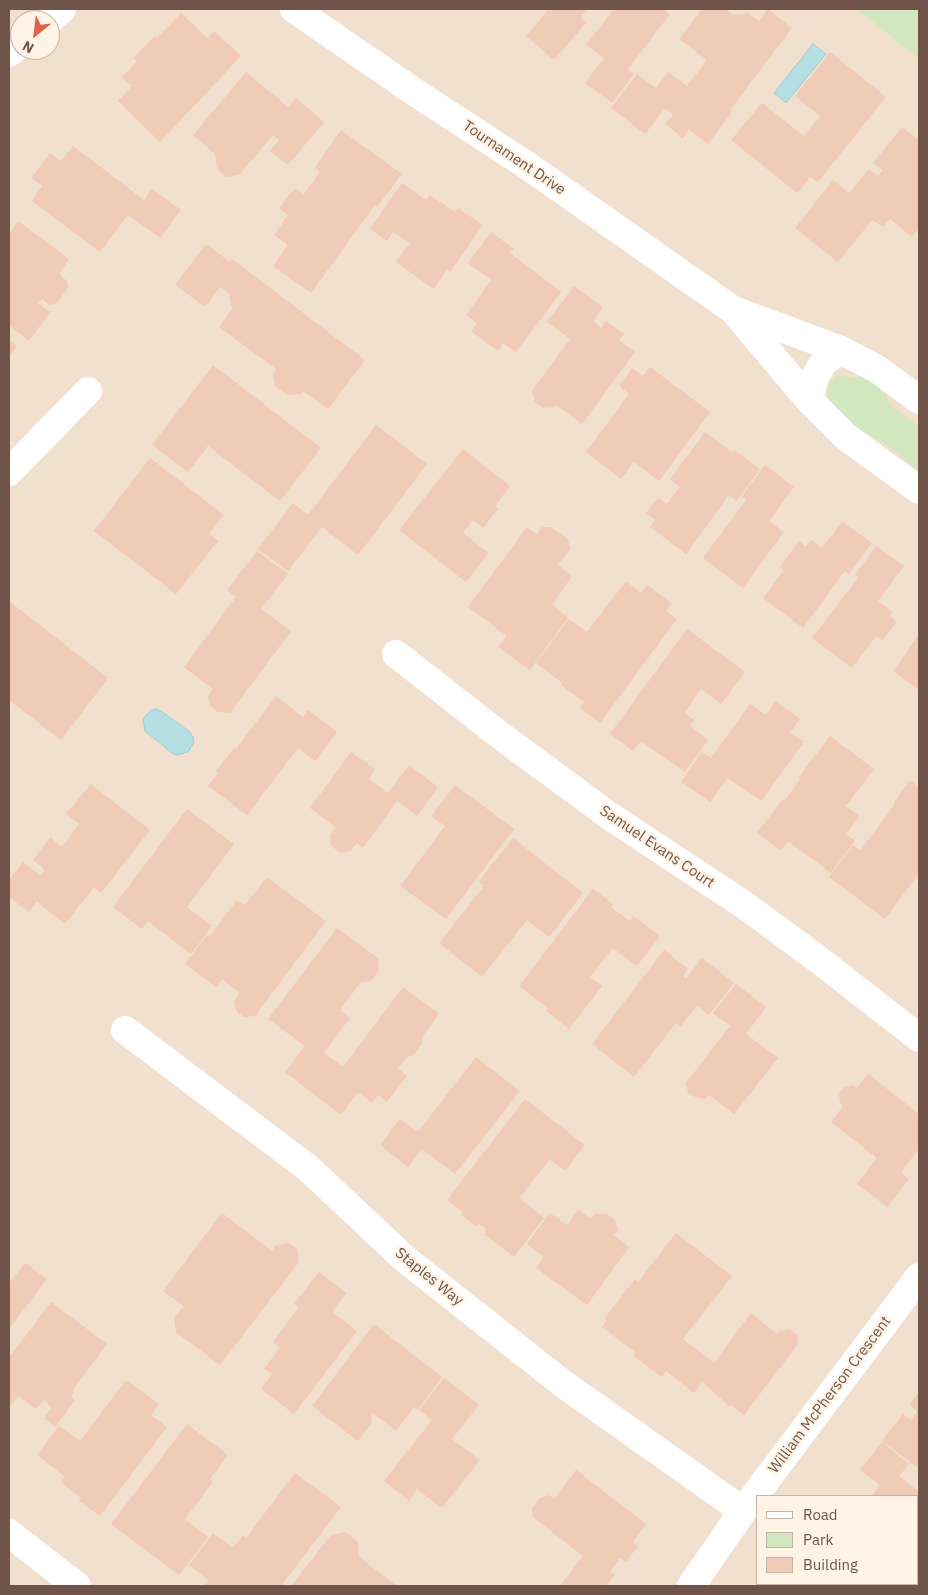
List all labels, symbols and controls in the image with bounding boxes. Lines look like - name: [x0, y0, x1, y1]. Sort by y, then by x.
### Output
- north arrow: [10, 10, 60, 60]
- text: N: [19, 37, 37, 58]
- street label: Tournament Drive: [459, 117, 569, 199]
- street label: Samuel Evans Court: [596, 802, 718, 892]
- street label: Staples Way: [391, 1244, 467, 1310]
- street label: William McPherson Crescent: [765, 1313, 895, 1477]
- legend: [756, 1495, 918, 1585]
- text: Road: [803, 1505, 838, 1524]
- text: Park: [803, 1530, 833, 1549]
- text: Building: [803, 1555, 858, 1574]

